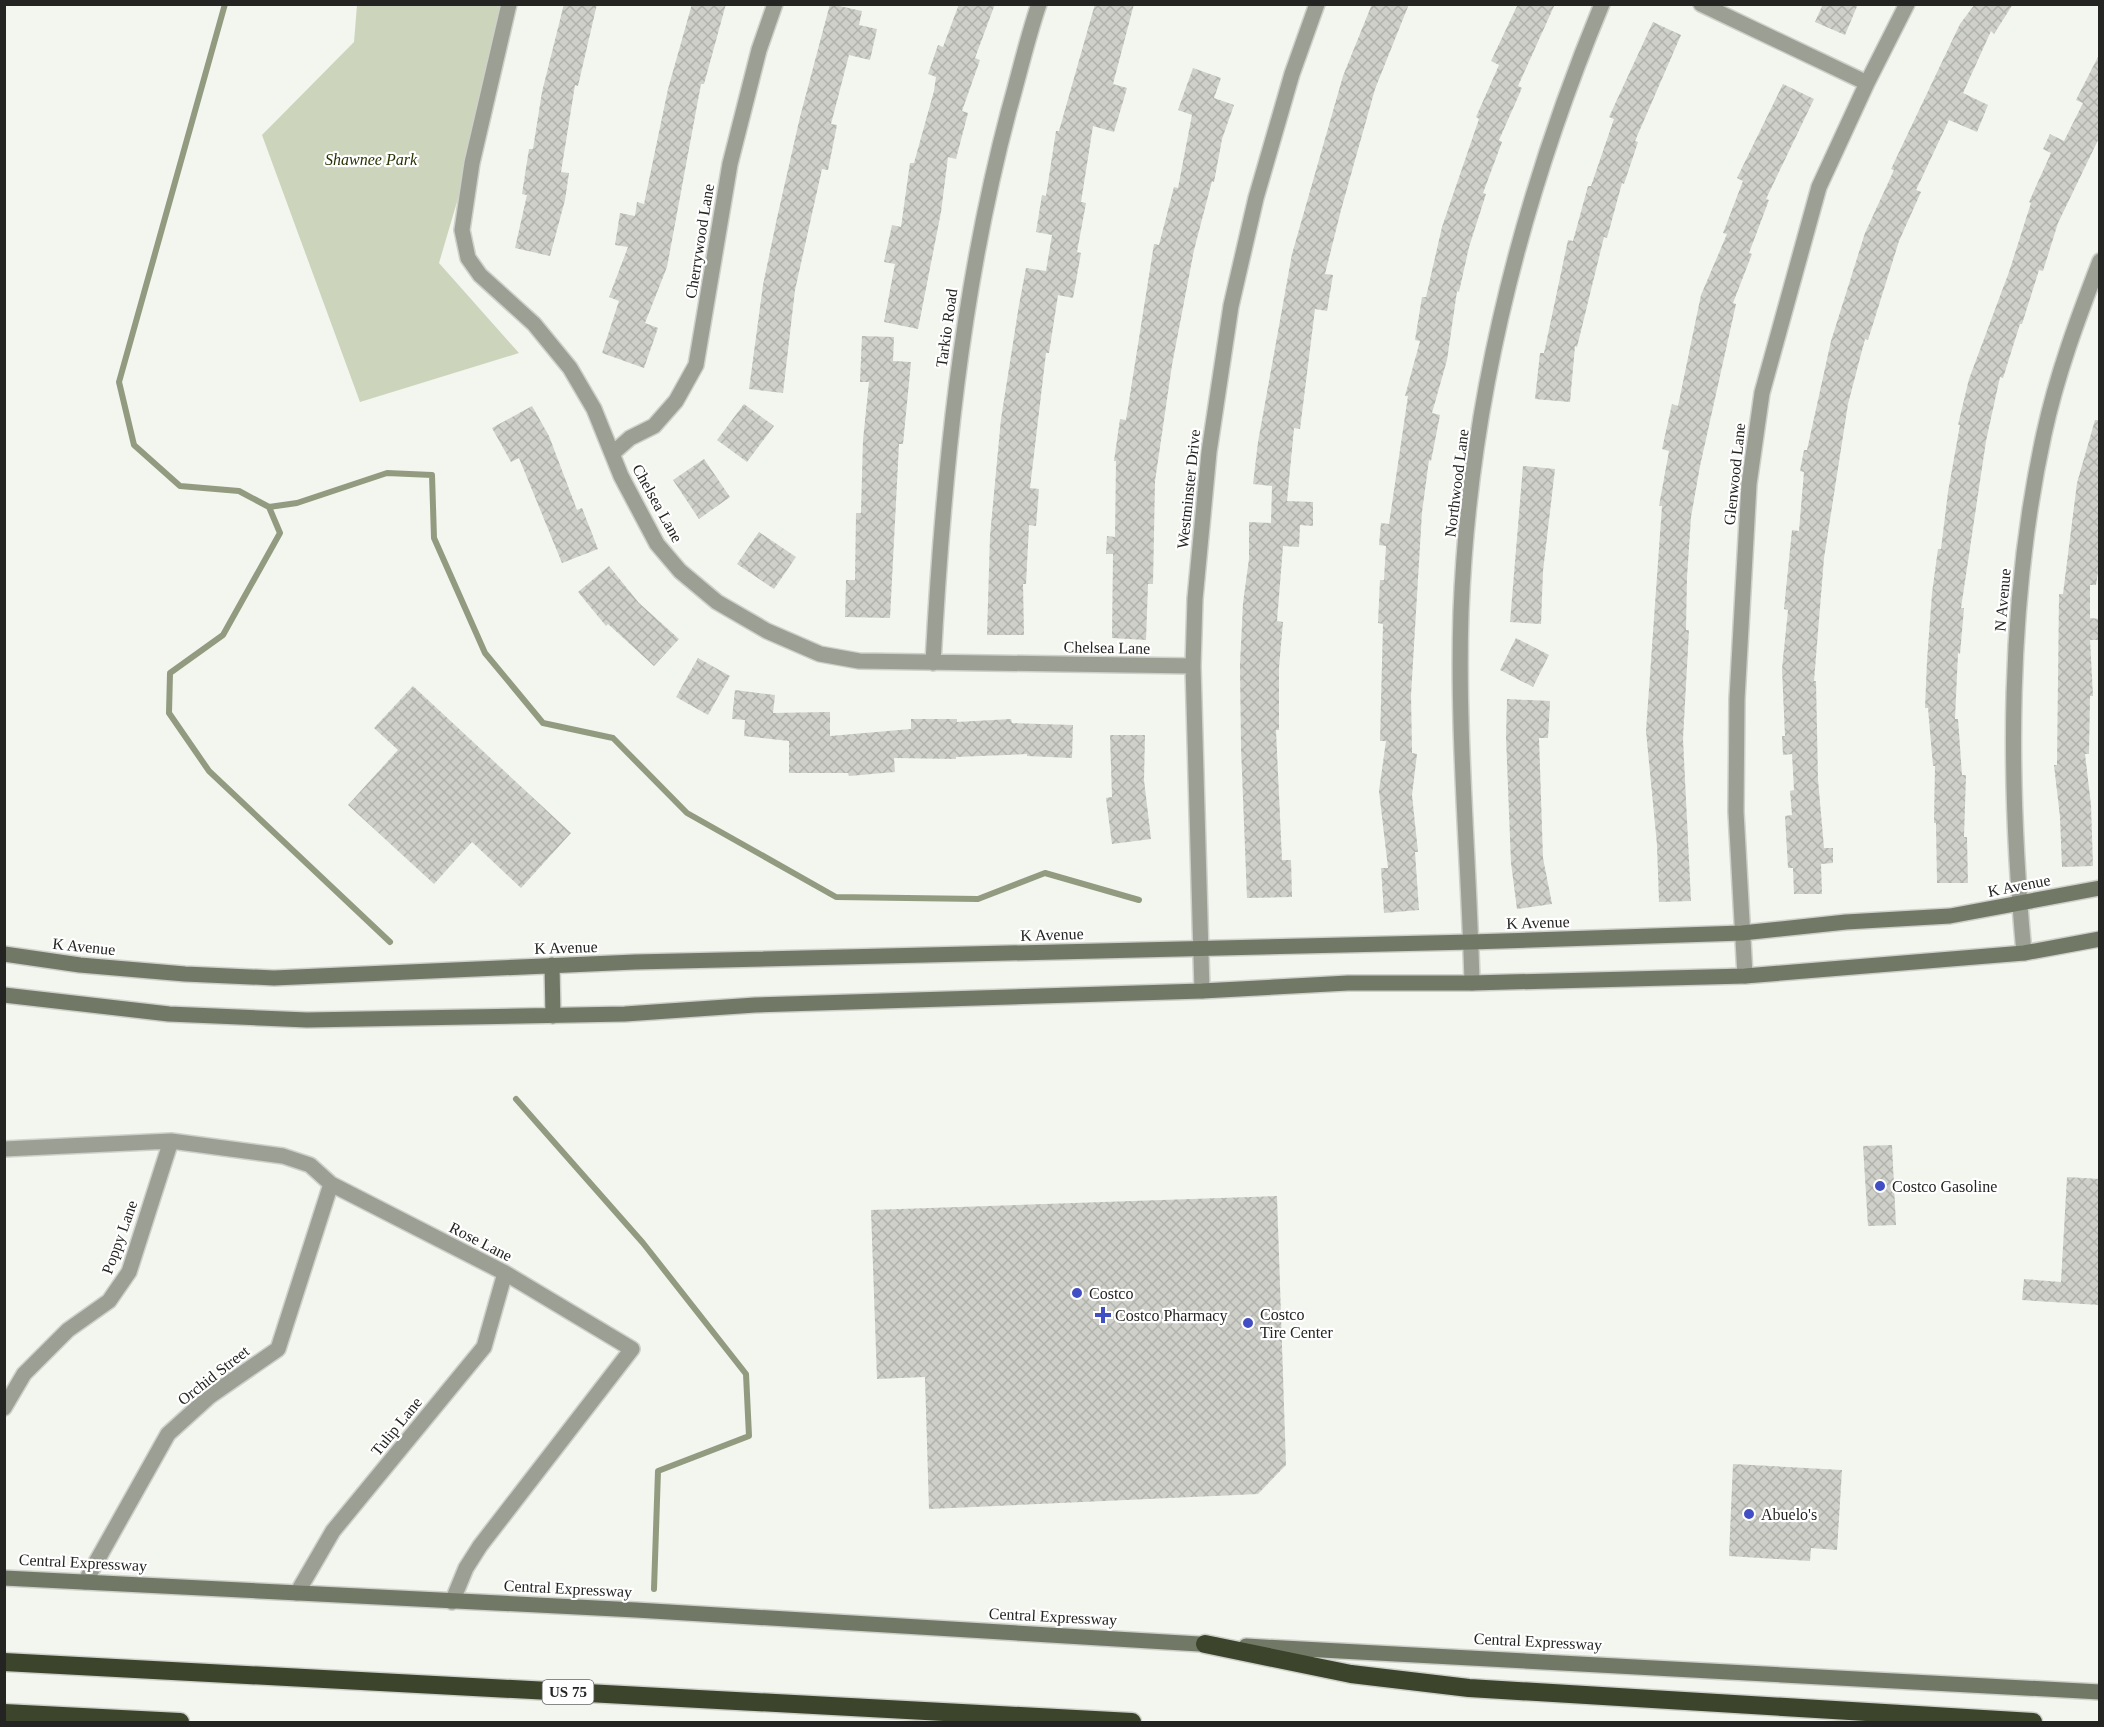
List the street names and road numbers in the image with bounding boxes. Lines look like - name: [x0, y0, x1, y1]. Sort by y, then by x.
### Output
- street label: Cherrywood Lane: [682, 182, 718, 300]
- street label: Tarkio Road: [933, 288, 960, 369]
- street label: Glenwood Lane: [1721, 422, 1748, 526]
- street label: Westminster Drive: [1174, 428, 1203, 550]
- street label: Northwood Lane: [1441, 428, 1472, 538]
- street label: Chelsea Lane: [629, 461, 686, 545]
- street label: N Avenue: [1991, 568, 2014, 632]
- street label: Chelsea Lane: [1064, 638, 1150, 657]
- street label: K Avenue: [1986, 871, 2052, 900]
- street label: K Avenue: [1506, 913, 1570, 932]
- street label: K Avenue: [1020, 925, 1084, 944]
- street label: K Avenue: [52, 935, 116, 958]
- street label: K Avenue: [534, 938, 598, 957]
- street label: Poppy Lane: [98, 1198, 142, 1277]
- street label: Rose Lane: [447, 1218, 515, 1264]
- street label: Orchid Street: [174, 1342, 253, 1408]
- street label: Tulip Lane: [368, 1394, 426, 1460]
- street label: Central Expressway: [18, 1551, 148, 1575]
- street label: Central Expressway: [503, 1577, 633, 1601]
- street label: Central Expressway: [988, 1605, 1118, 1629]
- street label: Central Expressway: [1473, 1630, 1603, 1654]
- road number: US 75: [542, 1680, 594, 1704]

